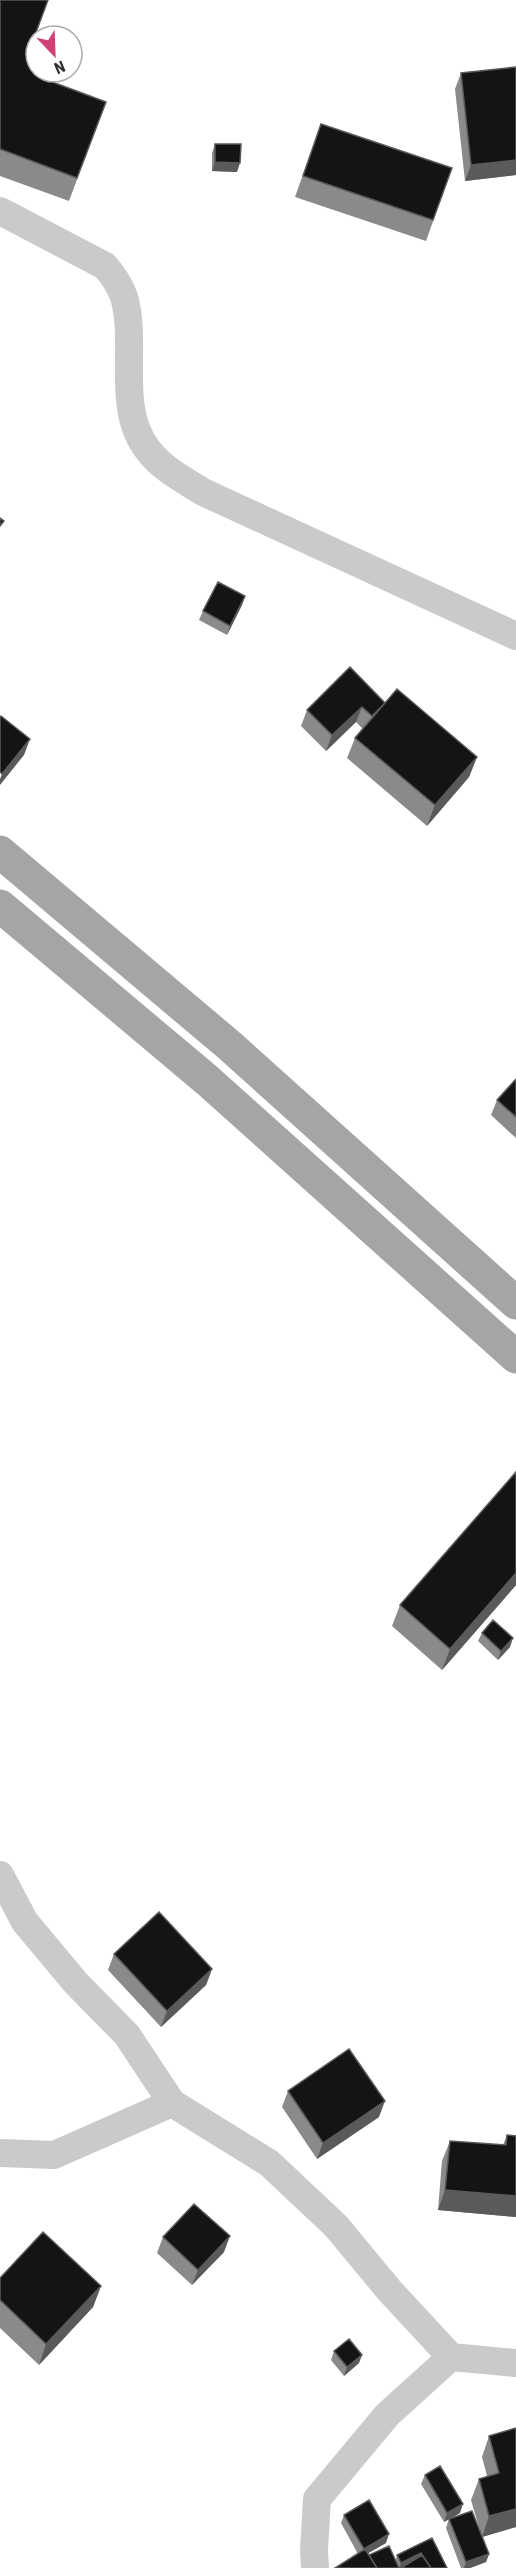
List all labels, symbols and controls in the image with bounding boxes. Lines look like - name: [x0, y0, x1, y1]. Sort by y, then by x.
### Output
- north arrow: [24, 24, 84, 84]
- text: N: [51, 57, 68, 78]

